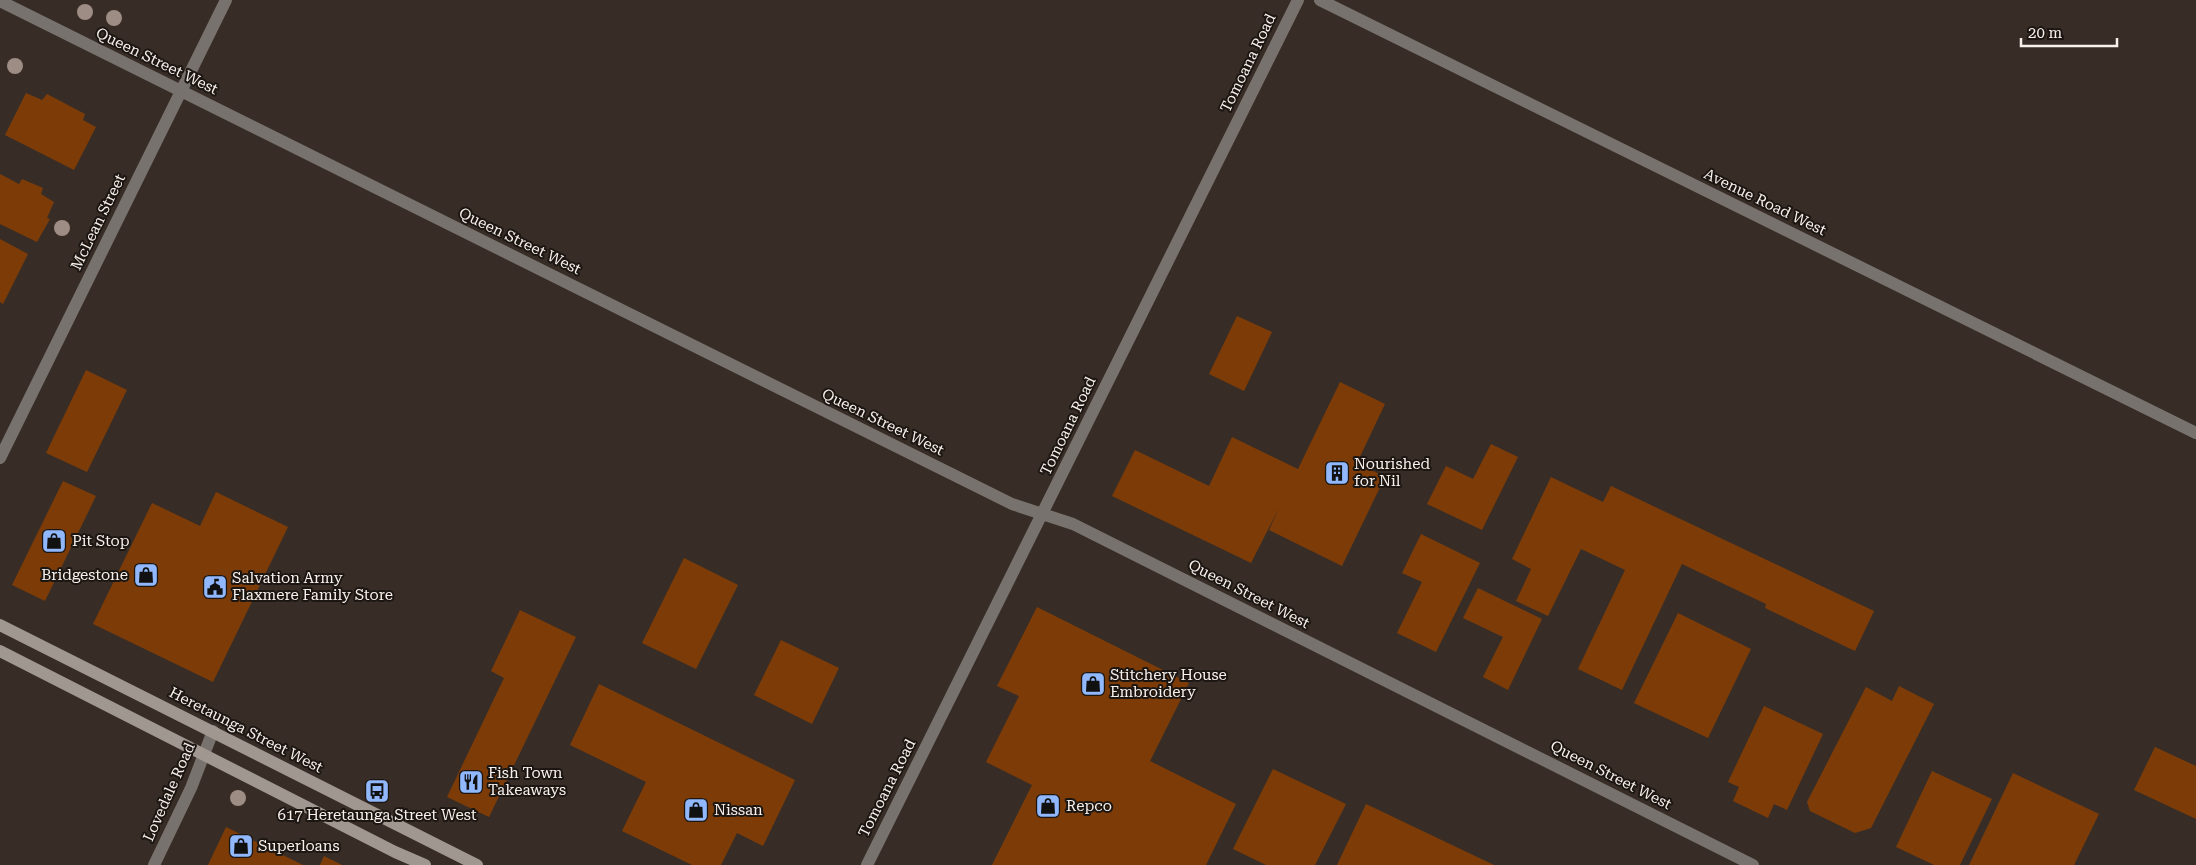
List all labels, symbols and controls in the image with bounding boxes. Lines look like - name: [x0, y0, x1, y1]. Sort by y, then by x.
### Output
- street label: Tomoana Road: [1216, 10, 1280, 115]
- scale bar: [2021, 15, 2117, 47]
- street label: Queen Street West: [93, 24, 221, 99]
- text: 20 m: [2028, 24, 2063, 42]
- street label: Avenue Road West: [1701, 165, 1829, 240]
- street label: McLean Street: [67, 171, 129, 273]
- street label: Queen Street West: [456, 204, 584, 279]
- street label: Tomoana Road: [1036, 373, 1100, 478]
- street label: Queen Street West: [819, 385, 947, 460]
- place label: Nourished for Nil: [1354, 455, 1431, 490]
- building icon: Nourished for Nil: [1324, 460, 1350, 486]
- shop icon: Pit Stop: [41, 528, 67, 554]
- place label: Pit Stop: [72, 532, 130, 550]
- street label: Queen Street West: [1185, 556, 1313, 633]
- shop icon: Bridgestone: [133, 562, 159, 588]
- place label: Bridgestone: [41, 566, 128, 584]
- place label: Salvation Army Flaxmere Family Store: [232, 569, 393, 604]
- public building icon: Salvation Army Flaxmere Family Store: [202, 574, 228, 600]
- place label: Stitchery House Embroidery: [1110, 666, 1227, 701]
- shop icon: Stitchery House Embroidery: [1080, 671, 1106, 697]
- street label: Heretaunga Street West: [166, 683, 326, 777]
- street label: Tomoana Road: [855, 736, 920, 840]
- street label: Queen Street West: [1547, 737, 1675, 814]
- street label: Lovedale Road: [139, 739, 199, 844]
- place label: Fish Town Takeaways: [488, 764, 566, 799]
- restaurant icon: Fish Town Takeaways: [458, 769, 484, 795]
- bus stop icon: 617 Heretaunga Street West: [364, 778, 390, 804]
- shop icon: Repco: [1035, 793, 1061, 819]
- shop icon: Nissan: [683, 797, 709, 823]
- place label: Repco: [1066, 797, 1112, 815]
- place label: Nissan: [714, 801, 763, 819]
- place label: 617 Heretaunga Street West: [277, 806, 477, 824]
- shop icon: Superloans: [228, 833, 254, 859]
- place label: Superloans: [258, 837, 340, 855]

